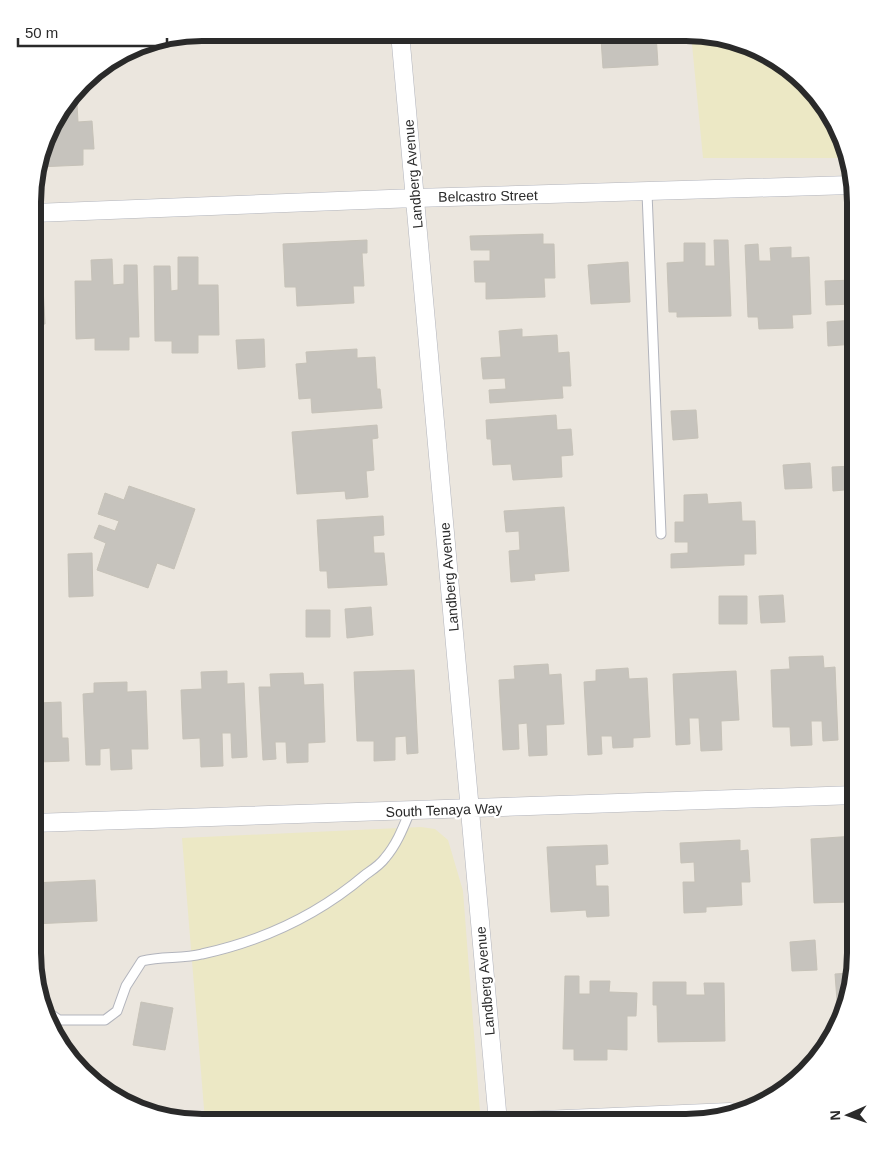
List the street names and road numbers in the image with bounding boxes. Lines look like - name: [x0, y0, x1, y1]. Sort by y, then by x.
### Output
- street label: Landberg Avenue: [400, 119, 426, 229]
- street label: Belcastro Street: [438, 187, 538, 205]
- street label: Landberg Avenue: [436, 522, 462, 632]
- street label: South Tenaya Way: [385, 800, 503, 820]
- street label: Landberg Avenue: [472, 926, 498, 1036]

